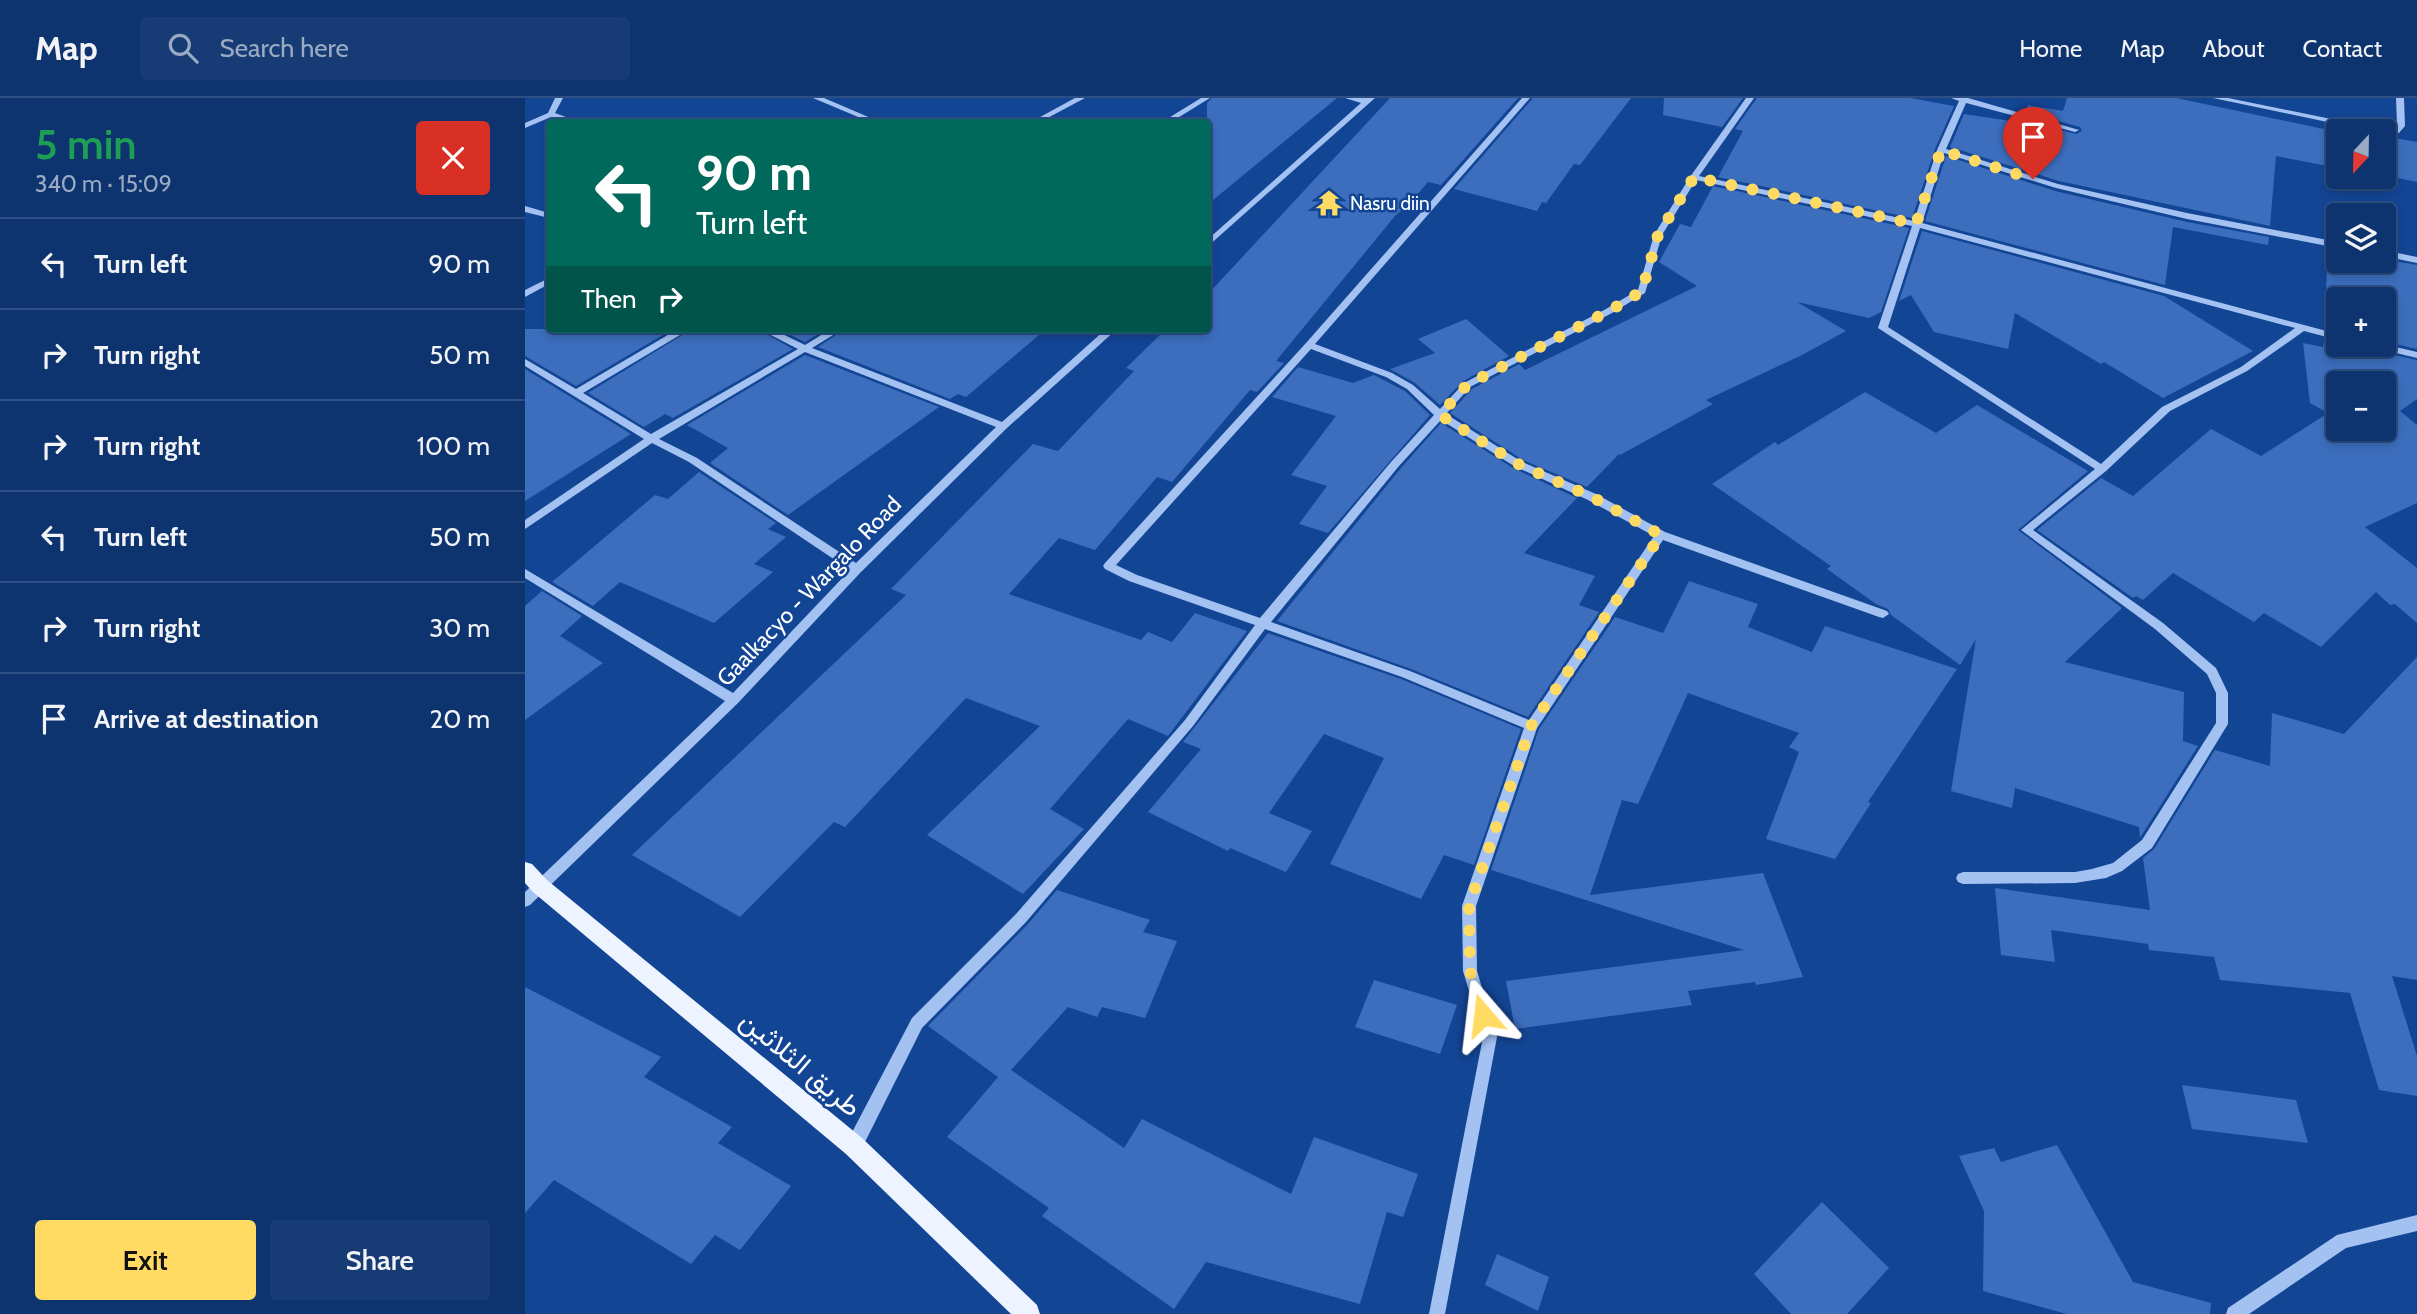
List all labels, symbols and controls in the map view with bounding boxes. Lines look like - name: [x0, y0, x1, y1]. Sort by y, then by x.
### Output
- search box: [140, 17, 630, 80]
- text: Map: [35, 28, 98, 68]
- icon: search: [164, 29, 202, 67]
- text: Search here: [220, 32, 349, 64]
- text: Home: [2019, 34, 2082, 63]
- text: Map: [2120, 34, 2165, 63]
- text: About: [2203, 34, 2265, 63]
- text: Contact: [2303, 34, 2382, 63]
- pin: [2003, 107, 2063, 179]
- text: 5 min: [35, 118, 137, 170]
- icon: arrive: [2014, 118, 2052, 156]
- north arrow: [2326, 119, 2396, 189]
- map controls: [2326, 119, 2396, 441]
- button: close: [416, 121, 490, 195]
- text: 90 m: [696, 143, 812, 202]
- icon: left: [581, 147, 672, 238]
- text: 340 m · 15:09: [35, 170, 172, 198]
- temple icon: Nasru diin: [1314, 188, 1344, 218]
- place label: Nasru diin: [1350, 192, 1430, 215]
- text: Turn left: [696, 203, 807, 242]
- button: layers: [2326, 203, 2396, 273]
- icon: left: [35, 245, 73, 283]
- text: Turn left: [94, 248, 187, 280]
- text: 90 m: [428, 248, 490, 280]
- icon: right: [651, 280, 689, 318]
- text: Then: [581, 283, 637, 315]
- button: +: [2326, 287, 2396, 357]
- icon: right: [35, 336, 73, 374]
- text: Turn right: [94, 339, 200, 371]
- text: 50 m: [429, 339, 490, 371]
- button: −: [2326, 371, 2396, 441]
- icon: right: [35, 427, 73, 465]
- text: Turn right: [94, 430, 200, 462]
- text: 100 m: [417, 430, 490, 462]
- street label: Gaalkacyo - Wargalo Road: [711, 490, 907, 692]
- icon: left: [35, 518, 73, 556]
- text: Turn left: [94, 521, 187, 553]
- text: 50 m: [429, 521, 490, 553]
- icon: right: [35, 609, 73, 647]
- text: Turn right: [94, 612, 200, 644]
- text: 30 m: [429, 612, 490, 644]
- icon: arrive: [35, 700, 73, 738]
- text: Arrive at destination: [94, 703, 319, 735]
- text: 20 m: [430, 703, 490, 735]
- position arrow: [1446, 978, 1520, 1052]
- street label: طريق الثلاثين: [733, 1003, 869, 1124]
- button: Exit: [35, 1220, 256, 1300]
- button: Share: [270, 1220, 490, 1300]

